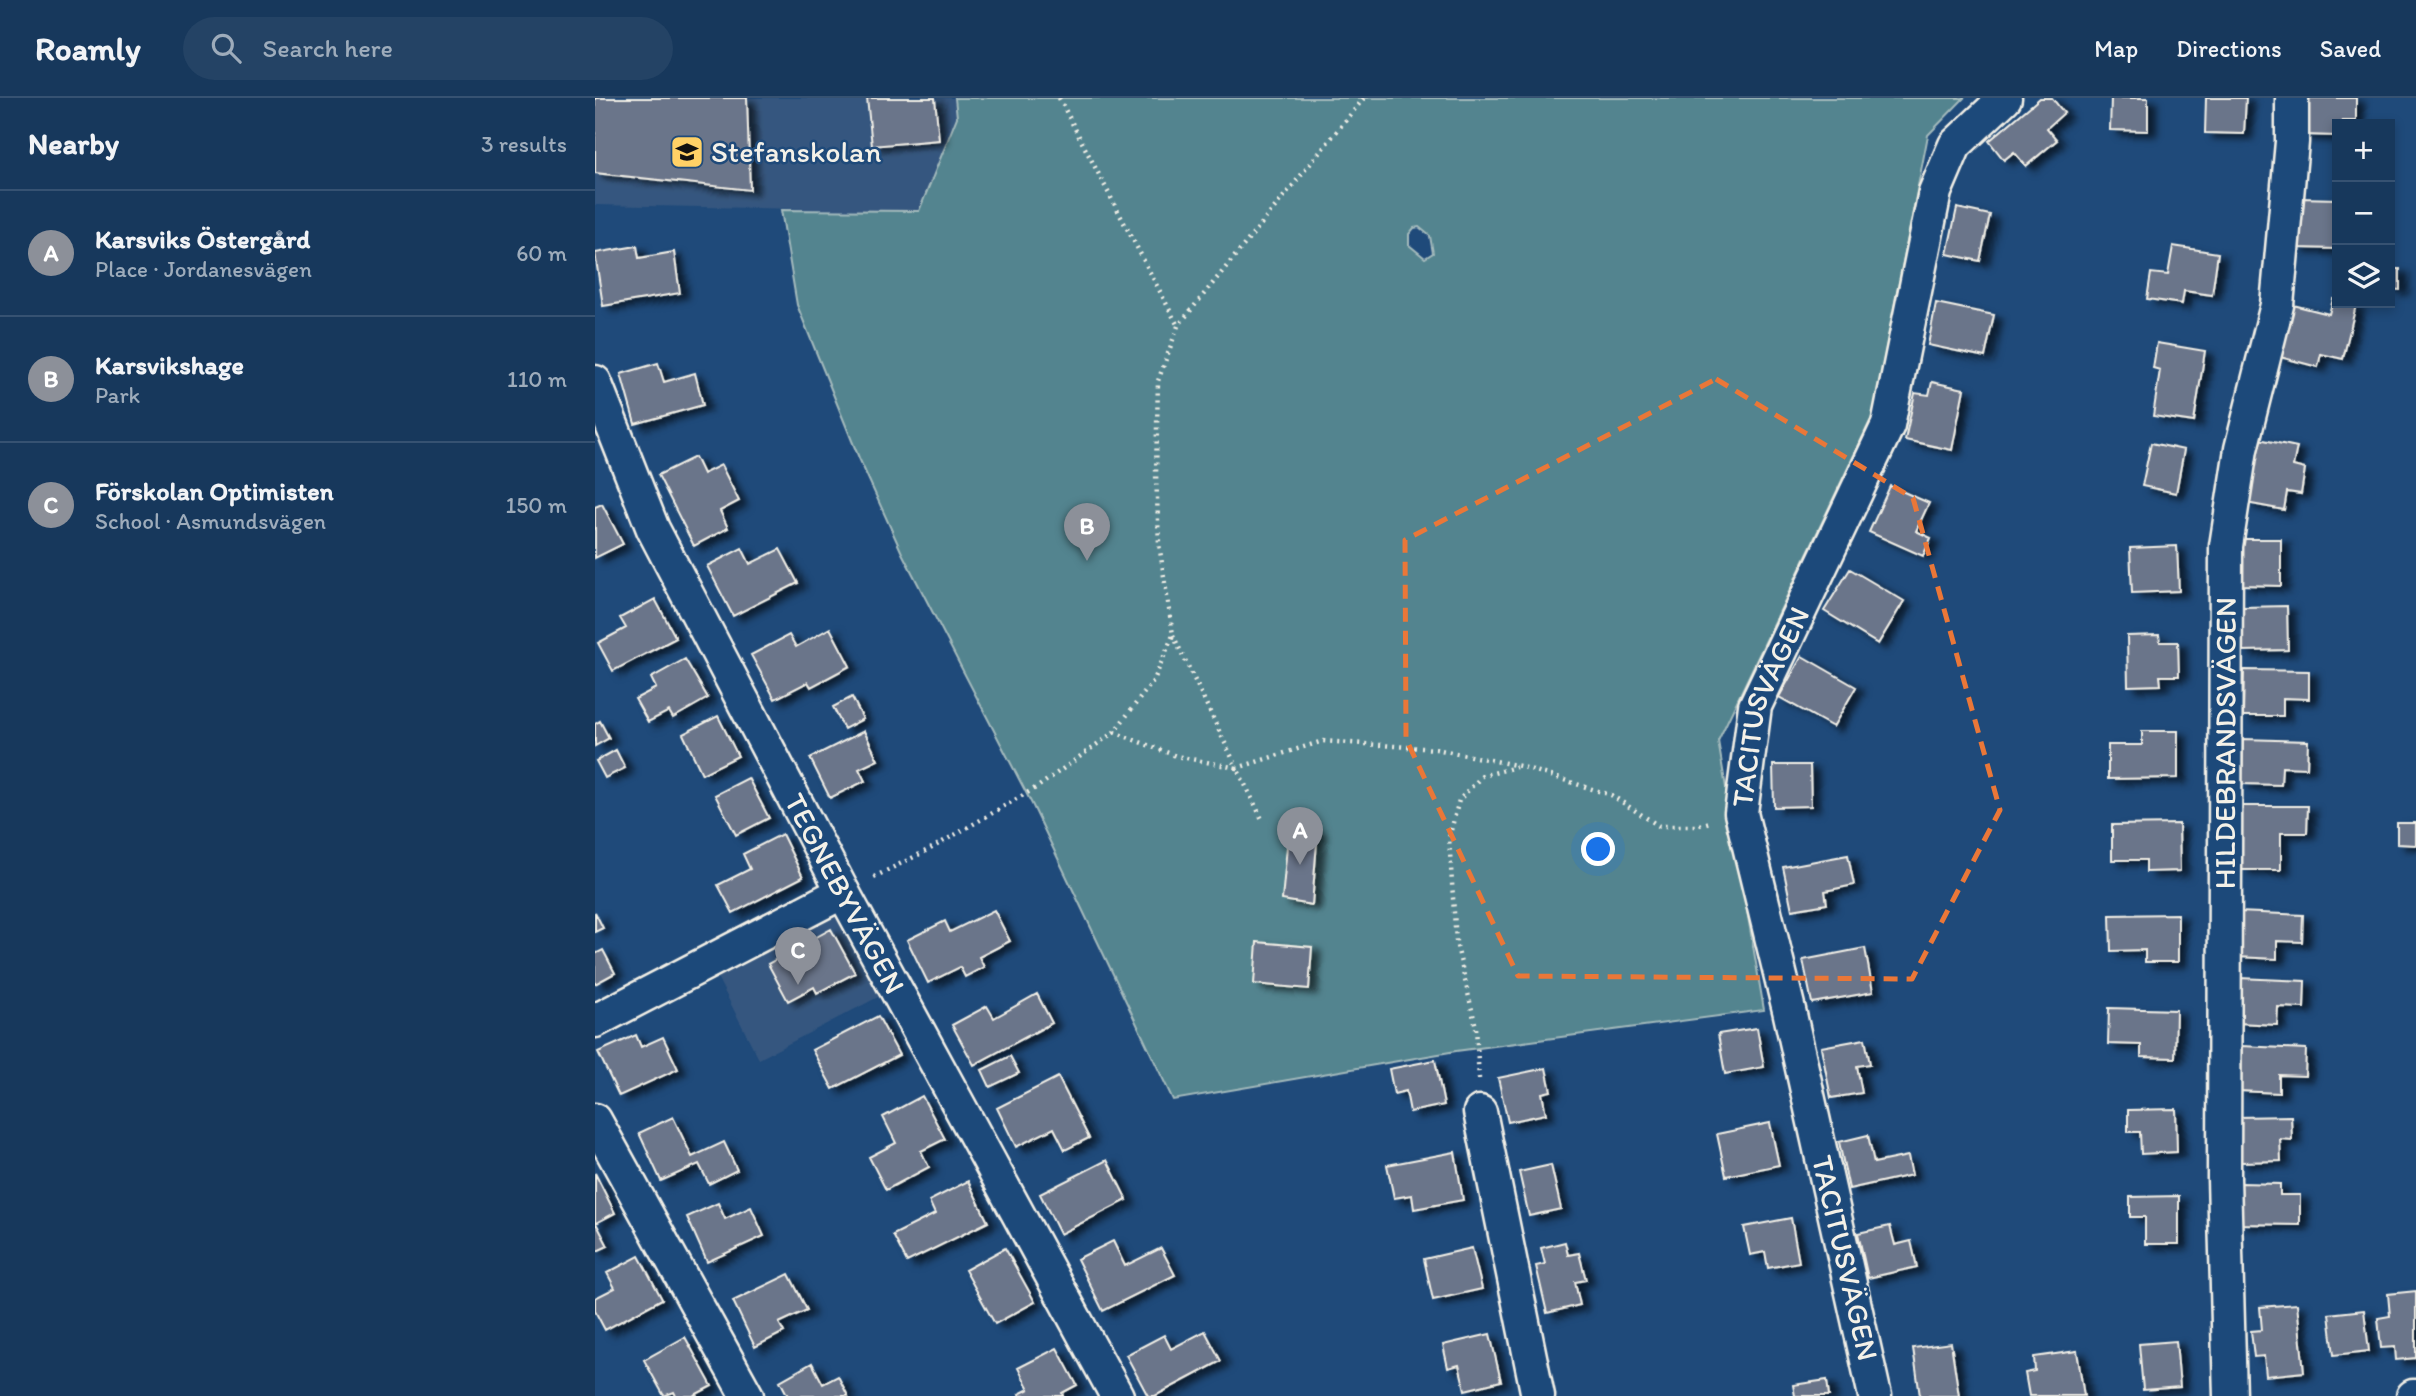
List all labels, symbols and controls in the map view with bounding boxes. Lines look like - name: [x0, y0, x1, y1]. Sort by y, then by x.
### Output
- search box: [183, 17, 673, 80]
- text: Roamly: [35, 29, 141, 68]
- icon: search: [207, 29, 245, 67]
- text: Search here: [263, 32, 393, 64]
- text: Map: [2094, 34, 2138, 63]
- text: Directions: [2176, 34, 2282, 63]
- text: Saved: [2320, 34, 2381, 63]
- map controls: [2332, 119, 2395, 308]
- button: +: [2332, 119, 2395, 182]
- text: Nearby: [28, 125, 119, 162]
- text: 3 results: [481, 130, 567, 158]
- school or university icon: Stefanskolan: [668, 133, 706, 171]
- place label: Stefanskolan: [711, 133, 882, 170]
- button: −: [2332, 182, 2395, 245]
- text: Karsviks Östergård: [95, 223, 310, 255]
- text: A: [44, 239, 58, 267]
- text: 60 m: [516, 239, 567, 267]
- button: layers: [2332, 245, 2395, 308]
- text: Place · Jordanesvägen: [95, 255, 312, 283]
- text: Karsvikshage: [95, 349, 244, 381]
- text: B: [44, 365, 58, 393]
- text: 110 m: [507, 365, 567, 393]
- text: Park: [95, 381, 140, 409]
- text: Förskolan Optimisten: [95, 475, 334, 507]
- text: C: [44, 491, 58, 519]
- text: 150 m: [506, 491, 567, 519]
- pin: B: [1064, 503, 1110, 561]
- text: School · Asmundsvägen: [95, 507, 326, 535]
- street label: HILDEBRANDSVÄGEN: [2206, 597, 2244, 889]
- street label: TACITUSVÄGEN: [1723, 601, 1817, 809]
- street label: TEGNEBYVÄGEN: [777, 787, 914, 1000]
- pin: A: [1277, 807, 1323, 865]
- your location: [1581, 832, 1615, 866]
- pin: C: [775, 927, 821, 985]
- street label: TACITUSVÄGEN: [1804, 1152, 1887, 1364]

